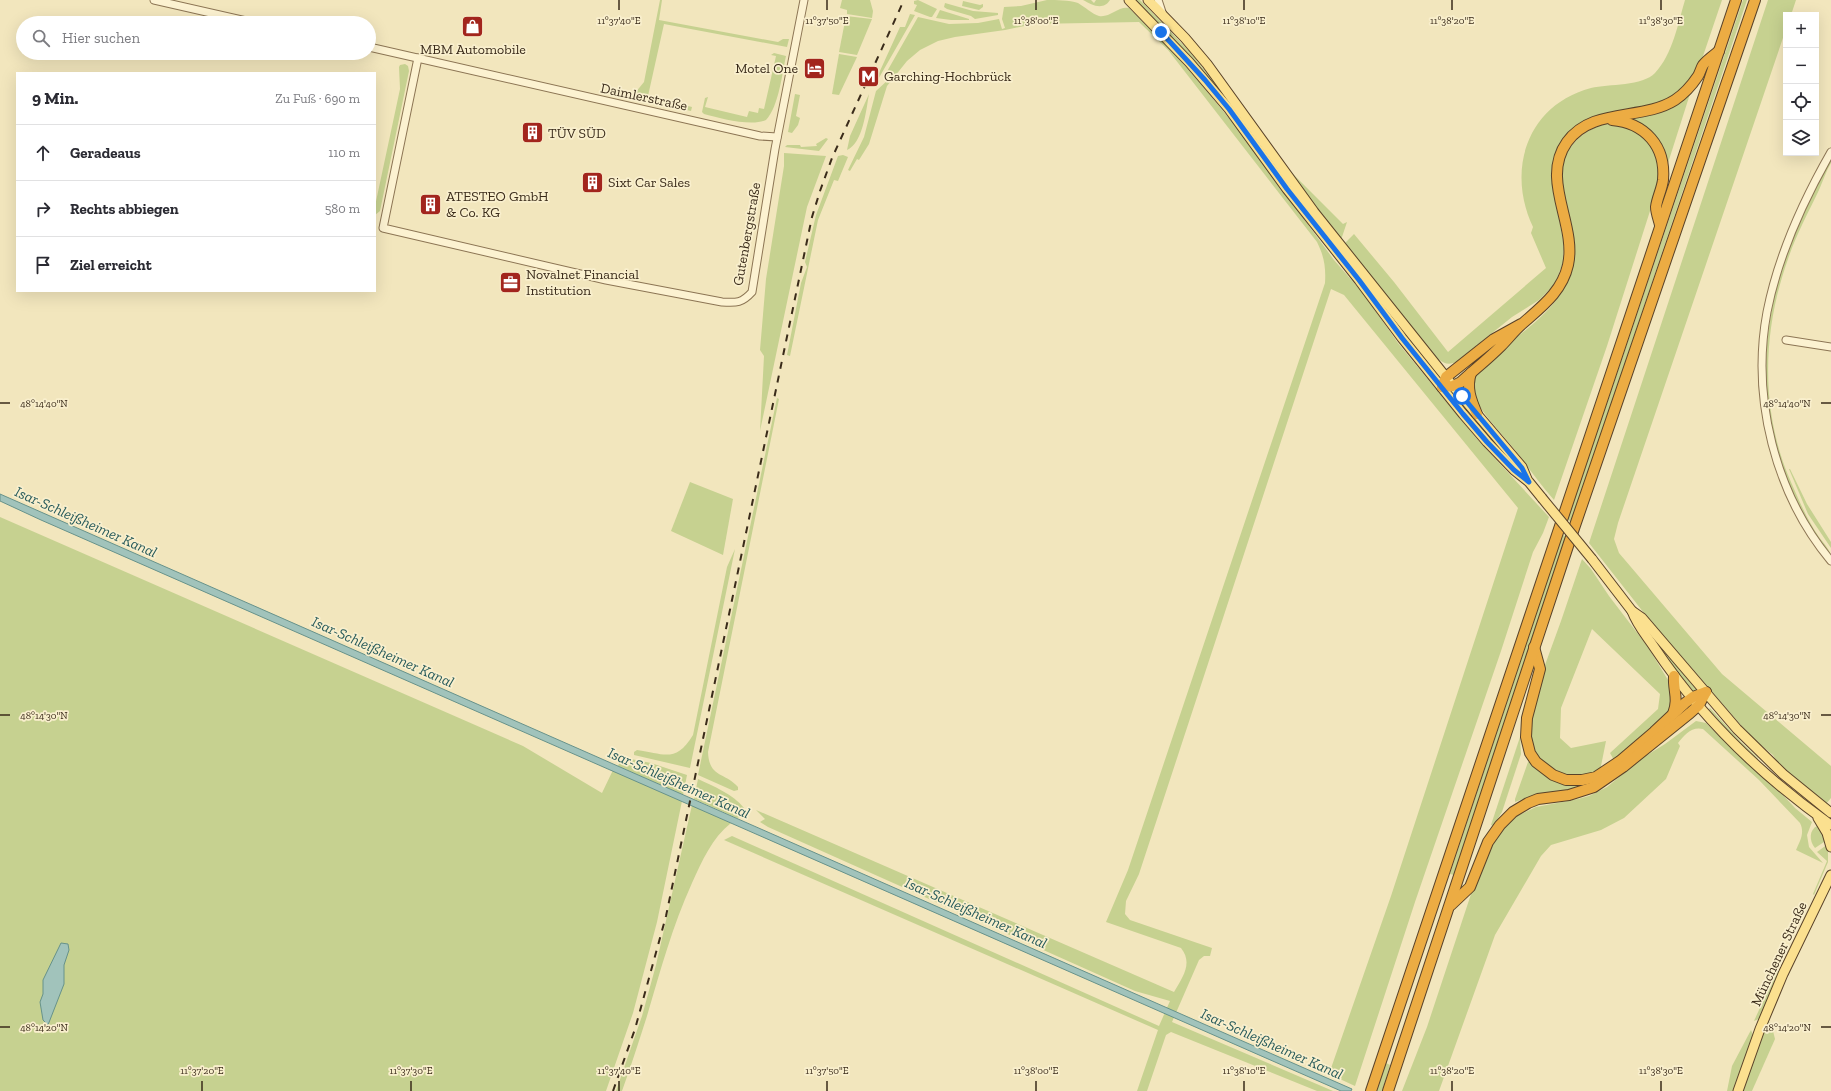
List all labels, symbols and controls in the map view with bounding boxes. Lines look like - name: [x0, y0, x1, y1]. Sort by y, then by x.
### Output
- map controls: [1783, 12, 1819, 156]
- button: +: [1783, 12, 1819, 48]
- shop icon: MBM Automobile: [460, 14, 486, 40]
- text: 11°37'40"E: [597, 15, 641, 27]
- text: 11°37'50"E: [805, 15, 849, 27]
- text: 11°38'00"E: [1014, 15, 1058, 27]
- text: 11°38'10"E: [1223, 15, 1266, 27]
- text: 11°38'20"E: [1430, 15, 1474, 27]
- text: 11°38'30"E: [1639, 15, 1683, 27]
- search box: [16, 16, 376, 60]
- route end: [1152, 23, 1170, 41]
- icon: search: [30, 27, 52, 49]
- text: Hier suchen: [62, 29, 140, 47]
- place label: MBM Automobile: [420, 41, 526, 58]
- button: −: [1783, 48, 1819, 84]
- hotel icon: Motel One: [801, 55, 827, 81]
- place label: Motel One: [735, 60, 798, 77]
- metro station icon: Garching-Hochbrück: [855, 63, 881, 89]
- place label: Garching-Hochbrück: [884, 68, 1012, 85]
- street label: Daimlerstraße: [599, 79, 689, 115]
- button: locate: [1783, 84, 1819, 120]
- text: 9 Min.: [32, 88, 79, 108]
- text: Zu Fuß · 690 m: [275, 91, 360, 106]
- building icon: TÜV SÜD: [520, 120, 546, 146]
- button: layers: [1783, 120, 1819, 156]
- place label: TÜV SÜD: [548, 125, 606, 142]
- icon: ahead: [32, 142, 54, 164]
- text: Geradeaus: [70, 144, 141, 162]
- text: 110 m: [328, 145, 360, 160]
- building icon: Sixt Car Sales: [579, 169, 605, 195]
- place label: Sixt Car Sales: [608, 174, 690, 191]
- street label: Gutenbergstraße: [730, 181, 765, 287]
- place label: ATESTEO GmbH & Co. KG: [446, 188, 548, 221]
- building icon: ATESTEO GmbH & Co. KG: [417, 191, 443, 217]
- icon: right: [32, 198, 54, 220]
- text: Rechts abbiegen: [70, 200, 179, 218]
- text: 580 m: [325, 201, 360, 216]
- icon: arrive: [32, 254, 54, 276]
- text: Ziel erreicht: [70, 256, 152, 274]
- place label: Novalnet Financial Institution: [526, 266, 639, 299]
- office icon: Novalnet Financial Institution: [498, 269, 524, 295]
- route start: [1453, 387, 1471, 405]
- text: 48°14'40"N: [20, 398, 68, 410]
- text: 48°14'40"N: [1763, 398, 1811, 410]
- water label: Isar-Schleißheimer Kanal: [12, 483, 160, 561]
- water label: Isar-Schleißheimer Kanal: [309, 613, 457, 691]
- text: 48°14'30"N: [20, 710, 68, 722]
- text: 48°14'30"N: [1763, 710, 1811, 722]
- water label: Isar-Schleißheimer Kanal: [605, 744, 753, 822]
- water label: Isar-Schleißheimer Kanal: [902, 874, 1050, 952]
- street label: Münchener Straße: [1747, 899, 1811, 1009]
- water label: Isar-Schleißheimer Kanal: [1198, 1005, 1346, 1083]
- text: 48°14'20"N: [20, 1022, 68, 1034]
- text: 48°14'20"N: [1763, 1022, 1811, 1034]
- text: 11°37'20"E: [180, 1065, 224, 1077]
- text: 11°37'30"E: [389, 1065, 433, 1077]
- text: 11°37'40"E: [597, 1065, 641, 1077]
- text: 11°37'50"E: [805, 1065, 849, 1077]
- text: 11°38'00"E: [1014, 1065, 1058, 1077]
- text: 11°38'10"E: [1223, 1065, 1266, 1077]
- text: 11°38'20"E: [1430, 1065, 1474, 1077]
- text: 11°38'30"E: [1639, 1065, 1683, 1077]

